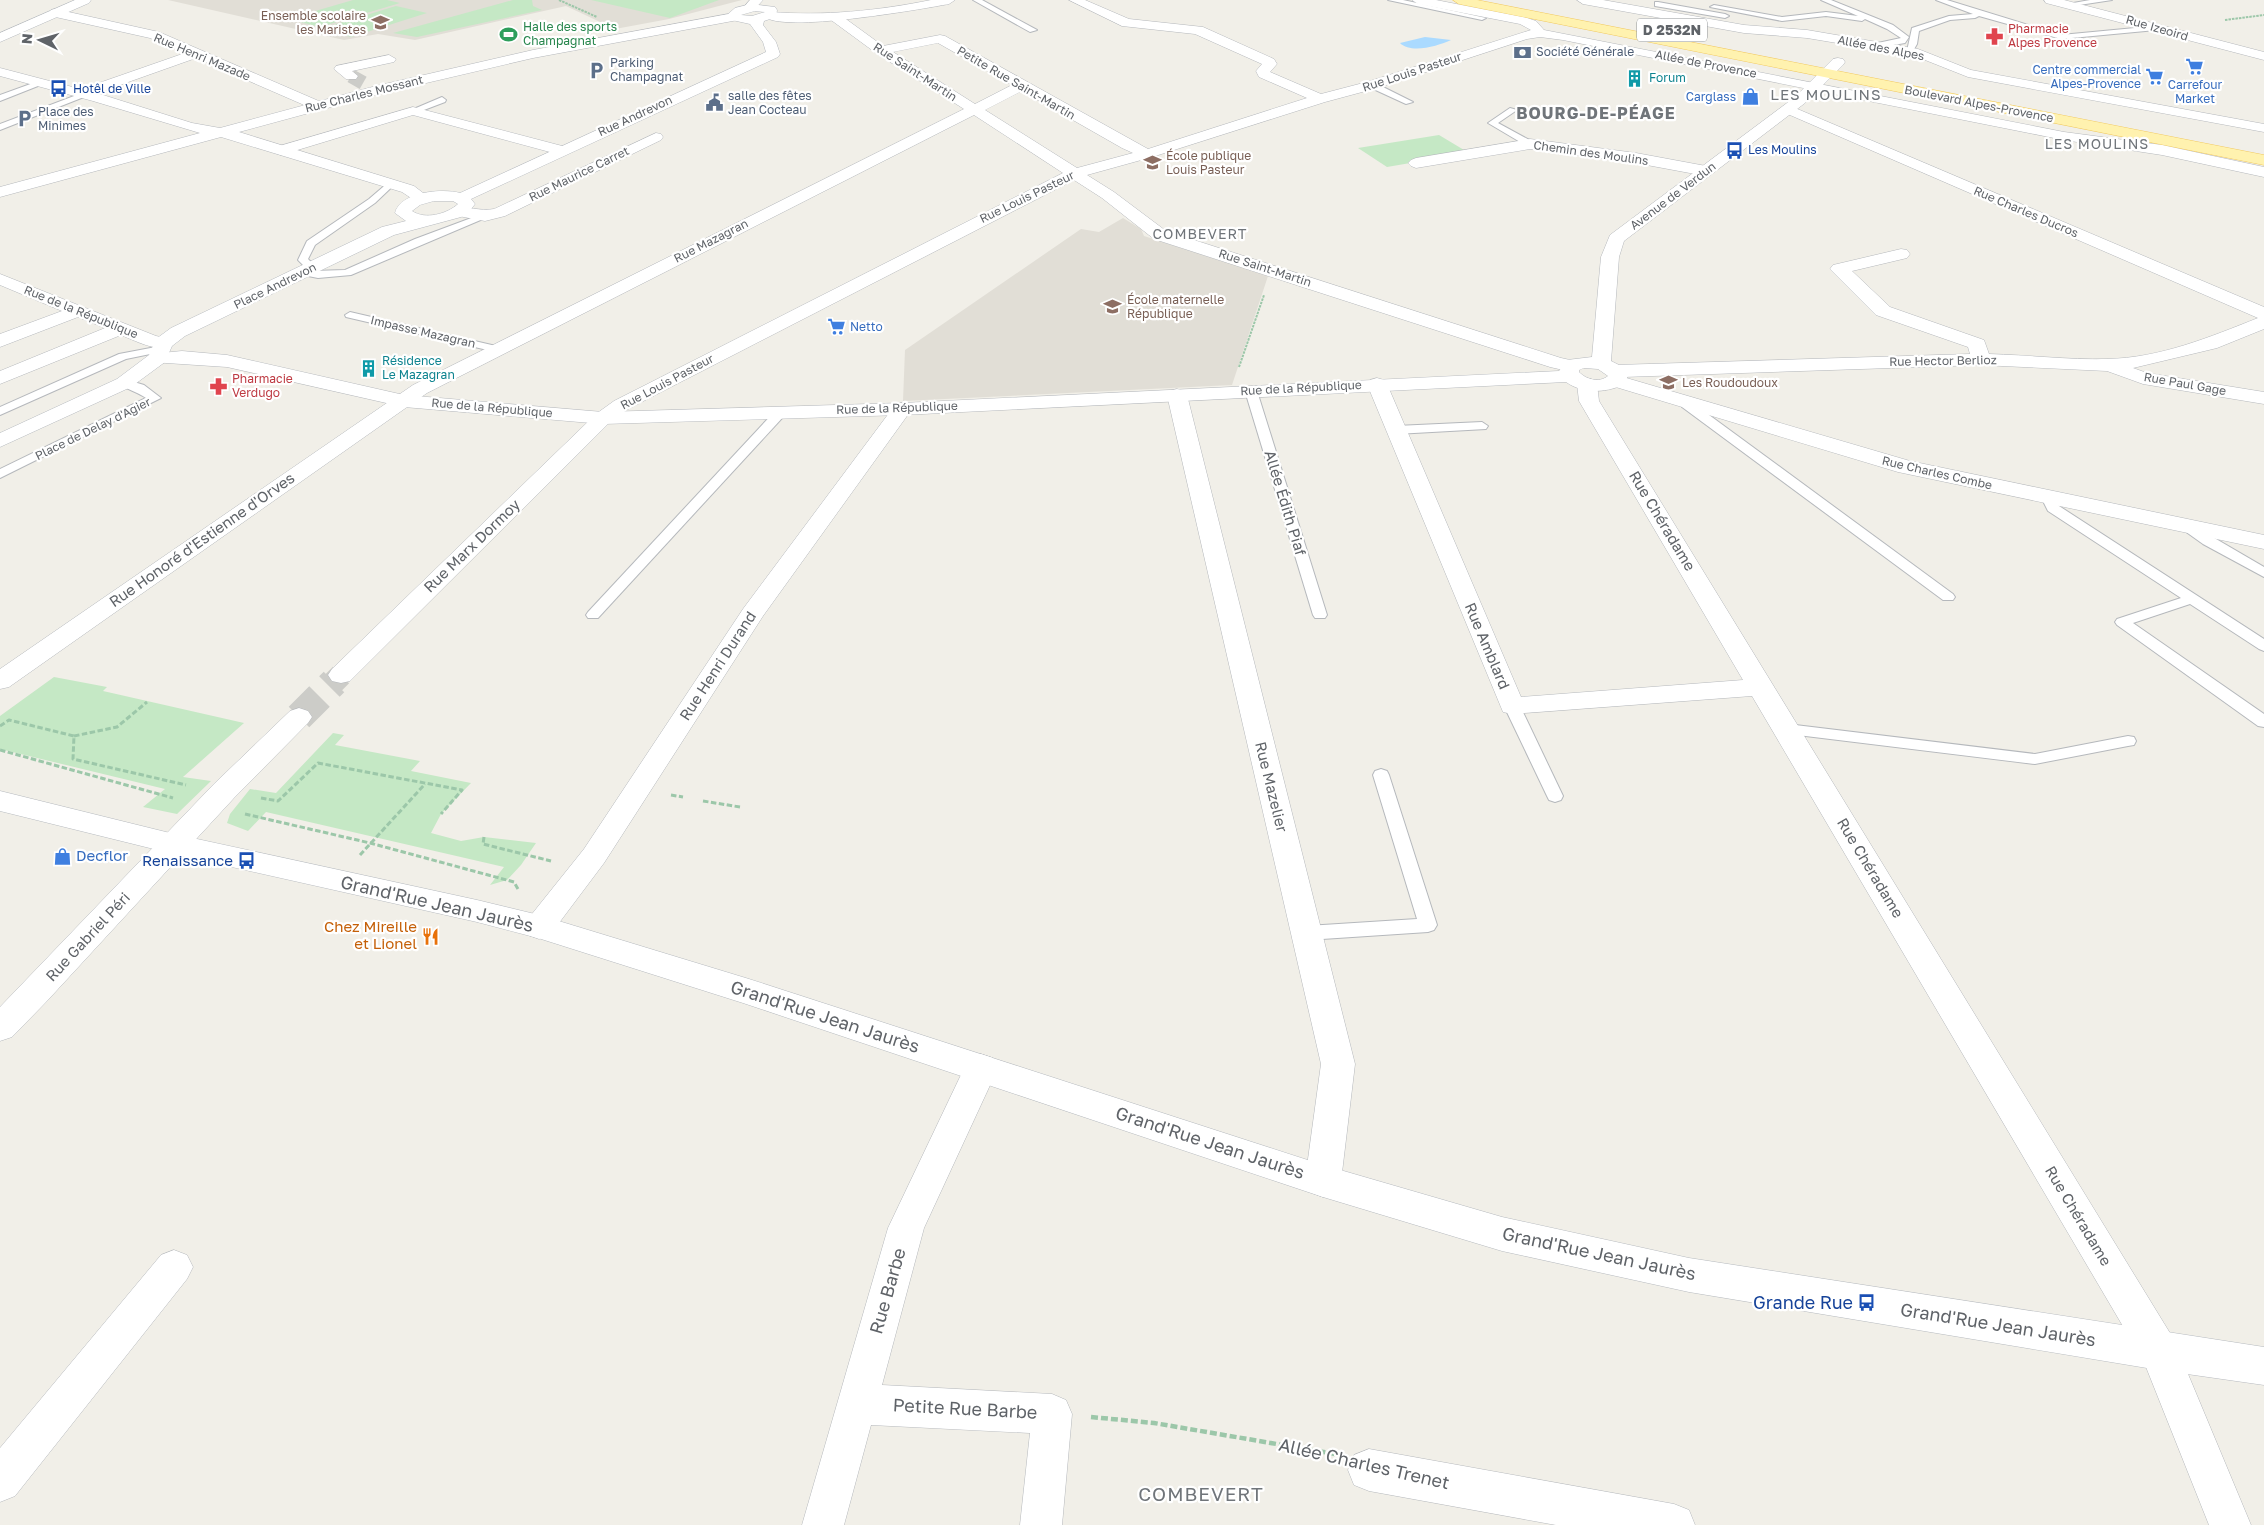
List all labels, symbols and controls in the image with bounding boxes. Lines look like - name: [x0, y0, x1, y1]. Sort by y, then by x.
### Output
- place label: Ensemble scolaire les Maristes: [261, 8, 366, 37]
- street label: Rue Izeoird: [2124, 11, 2190, 44]
- school or university icon: Ensemble scolaire les Maristes: [370, 13, 390, 33]
- north arrow: [15, 15, 65, 65]
- road number: D 2532N: [1637, 18, 1707, 42]
- place label: Halle des sports Champagnat: [523, 19, 617, 48]
- place label: Pharmacie Alpes Provence: [2008, 21, 2097, 50]
- sports icon: Halle des sports Champagnat: [499, 24, 519, 44]
- pharmacy icon: Pharmacie Alpes Provence: [1984, 26, 2004, 46]
- street label: Rue Henri Mazade: [151, 29, 253, 84]
- street label: Allée des Alpes: [1836, 32, 1926, 63]
- text: N: [18, 33, 35, 45]
- street label: Rue Saint-Martin: [871, 39, 960, 104]
- bank icon: Société Générale: [1512, 42, 1532, 62]
- street label: Petite Rue Saint-Martin: [954, 43, 1078, 123]
- place label: Société Générale: [1536, 44, 1634, 59]
- street label: Allée de Provence: [1654, 46, 1758, 81]
- street label: Rue Louis Pasteur: [1360, 48, 1464, 95]
- place label: Parking Champagnat: [610, 55, 684, 84]
- supermarket icon: Carrefour Market: [2185, 56, 2205, 76]
- parking icon: Parking Champagnat: [586, 60, 606, 80]
- place label: Centre commercial Alpes-Provence: [2032, 62, 2141, 91]
- supermarket icon: Centre commercial Alpes-Provence: [2145, 67, 2165, 87]
- building icon: Forum: [1625, 68, 1645, 88]
- place label: Forum: [1649, 70, 1686, 85]
- street label: Rue Charles Mossant: [303, 72, 425, 115]
- place label: Carrefour Market: [2168, 77, 2223, 106]
- bus stop icon: Hotêl de Ville: [49, 79, 69, 99]
- place label: Hotêl de Ville: [73, 81, 151, 96]
- street label: Boulevard Alpes-Provence: [1903, 82, 2055, 125]
- district label: LES MOULINS: [1770, 85, 1882, 103]
- shop icon: Carglass: [1740, 87, 1760, 107]
- place label: salle des fêtes Jean Cocteau: [728, 88, 812, 117]
- place label: Carglass: [1686, 89, 1736, 104]
- street label: Rue Andrevon: [595, 92, 674, 139]
- public building icon: salle des fêtes Jean Cocteau: [704, 93, 724, 113]
- district label: BOURG-DE-PÉAGE: [1516, 103, 1676, 123]
- place label: Place des Minimes: [38, 104, 94, 133]
- parking icon: Place des Minimes: [14, 109, 34, 129]
- district label: LES MOULINS: [2045, 135, 2149, 152]
- street label: Chemin des Moulins: [1533, 137, 1650, 168]
- bus stop icon: Les Moulins: [1724, 140, 1744, 160]
- place label: Les Moulins: [1748, 142, 1817, 157]
- street label: Rue Maurice Carret: [526, 143, 632, 204]
- place label: École publique Louis Pasteur: [1166, 148, 1251, 177]
- school or university icon: École publique Louis Pasteur: [1142, 153, 1162, 173]
- street label: Avenue de Verdun: [1627, 158, 1719, 233]
- street label: Rue Louis Pasteur: [977, 167, 1077, 226]
- street label: Rue Charles Ducros: [1971, 183, 2081, 240]
- street label: Rue Mazagran: [671, 215, 750, 266]
- district label: COMBEVERT: [1153, 225, 1247, 242]
- street label: Rue Saint-Martin: [1217, 245, 1313, 290]
- street label: Place Andrevon: [231, 259, 319, 312]
- street label: Rue de la République: [22, 282, 140, 341]
- place label: École maternelle République: [1127, 292, 1224, 321]
- school or university icon: École maternelle République: [1103, 297, 1123, 317]
- street label: Impasse Mazagran: [369, 312, 477, 351]
- supermarket icon: Netto: [826, 317, 846, 337]
- place label: Netto: [850, 319, 883, 334]
- street label: Rue Louis Pasteur: [618, 350, 716, 412]
- street label: Rue Hector Berlioz: [1889, 352, 1997, 369]
- place label: Résidence Le Mazagran: [382, 353, 455, 382]
- building icon: Résidence Le Mazagran: [358, 358, 378, 378]
- street label: Rue Paul Gage: [2143, 369, 2227, 398]
- place label: Pharmacie Verdugo: [232, 371, 293, 400]
- school or university icon: Les Roudoudoux: [1658, 373, 1678, 393]
- place label: Les Roudoudoux: [1682, 375, 1778, 390]
- pharmacy icon: Pharmacie Verdugo: [208, 376, 228, 396]
- street label: Rue de la République: [1240, 377, 1362, 398]
- street label: Place de Delay d'Agier: [32, 394, 153, 463]
- street label: Rue de la République: [431, 395, 553, 420]
- street label: Rue de la République: [836, 398, 958, 417]
- street label: Allée Édith Piaf: [1261, 448, 1311, 558]
- street label: Rue Charles Combe: [1881, 453, 1994, 492]
- street label: Rue Chéradame: [1626, 467, 1700, 574]
- street label: Rue Honoré d'Estienne d'Orves: [105, 468, 298, 610]
- street label: Rue Marx Dormoy: [420, 494, 523, 596]
- street label: Rue Amblard: [1462, 600, 1514, 692]
- street label: Rue Henri Durand: [675, 607, 759, 723]
- street label: Rue Mazelier: [1252, 740, 1292, 834]
- street label: Rue Chéradame: [1834, 814, 1908, 921]
- shop icon: Decflor: [52, 846, 72, 866]
- place label: Decflor: [76, 846, 128, 864]
- place label: Renaissance: [142, 851, 233, 869]
- bus stop icon: Renaissance: [237, 851, 257, 871]
- street label: Grand'Rue Jean Jaurès: [339, 870, 536, 936]
- street label: Rue Gabriel Péri: [41, 888, 133, 985]
- place label: Chez Mireille et Lionel: [324, 917, 417, 952]
- restaurant icon: Chez Mireille et Lionel: [421, 926, 441, 946]
- street label: Grand'Rue Jean Jaurès: [728, 975, 923, 1057]
- street label: Grand'Rue Jean Jaurès: [1113, 1101, 1308, 1183]
- street label: Rue Chéradame: [2042, 1162, 2116, 1269]
- street label: Grand'Rue Jean Jaurès: [1500, 1222, 1698, 1284]
- street label: Rue Barbe: [864, 1245, 910, 1336]
- place label: Grande Rue: [1753, 1291, 1853, 1313]
- bus stop icon: Grande Rue: [1857, 1293, 1877, 1313]
- street label: Grand'Rue Jean Jaurès: [1899, 1298, 2097, 1350]
- street label: Petite Rue Barbe: [892, 1393, 1038, 1423]
- street label: Allée Charles Trenet: [1277, 1433, 1452, 1493]
- district label: COMBEVERT: [1138, 1482, 1264, 1505]

